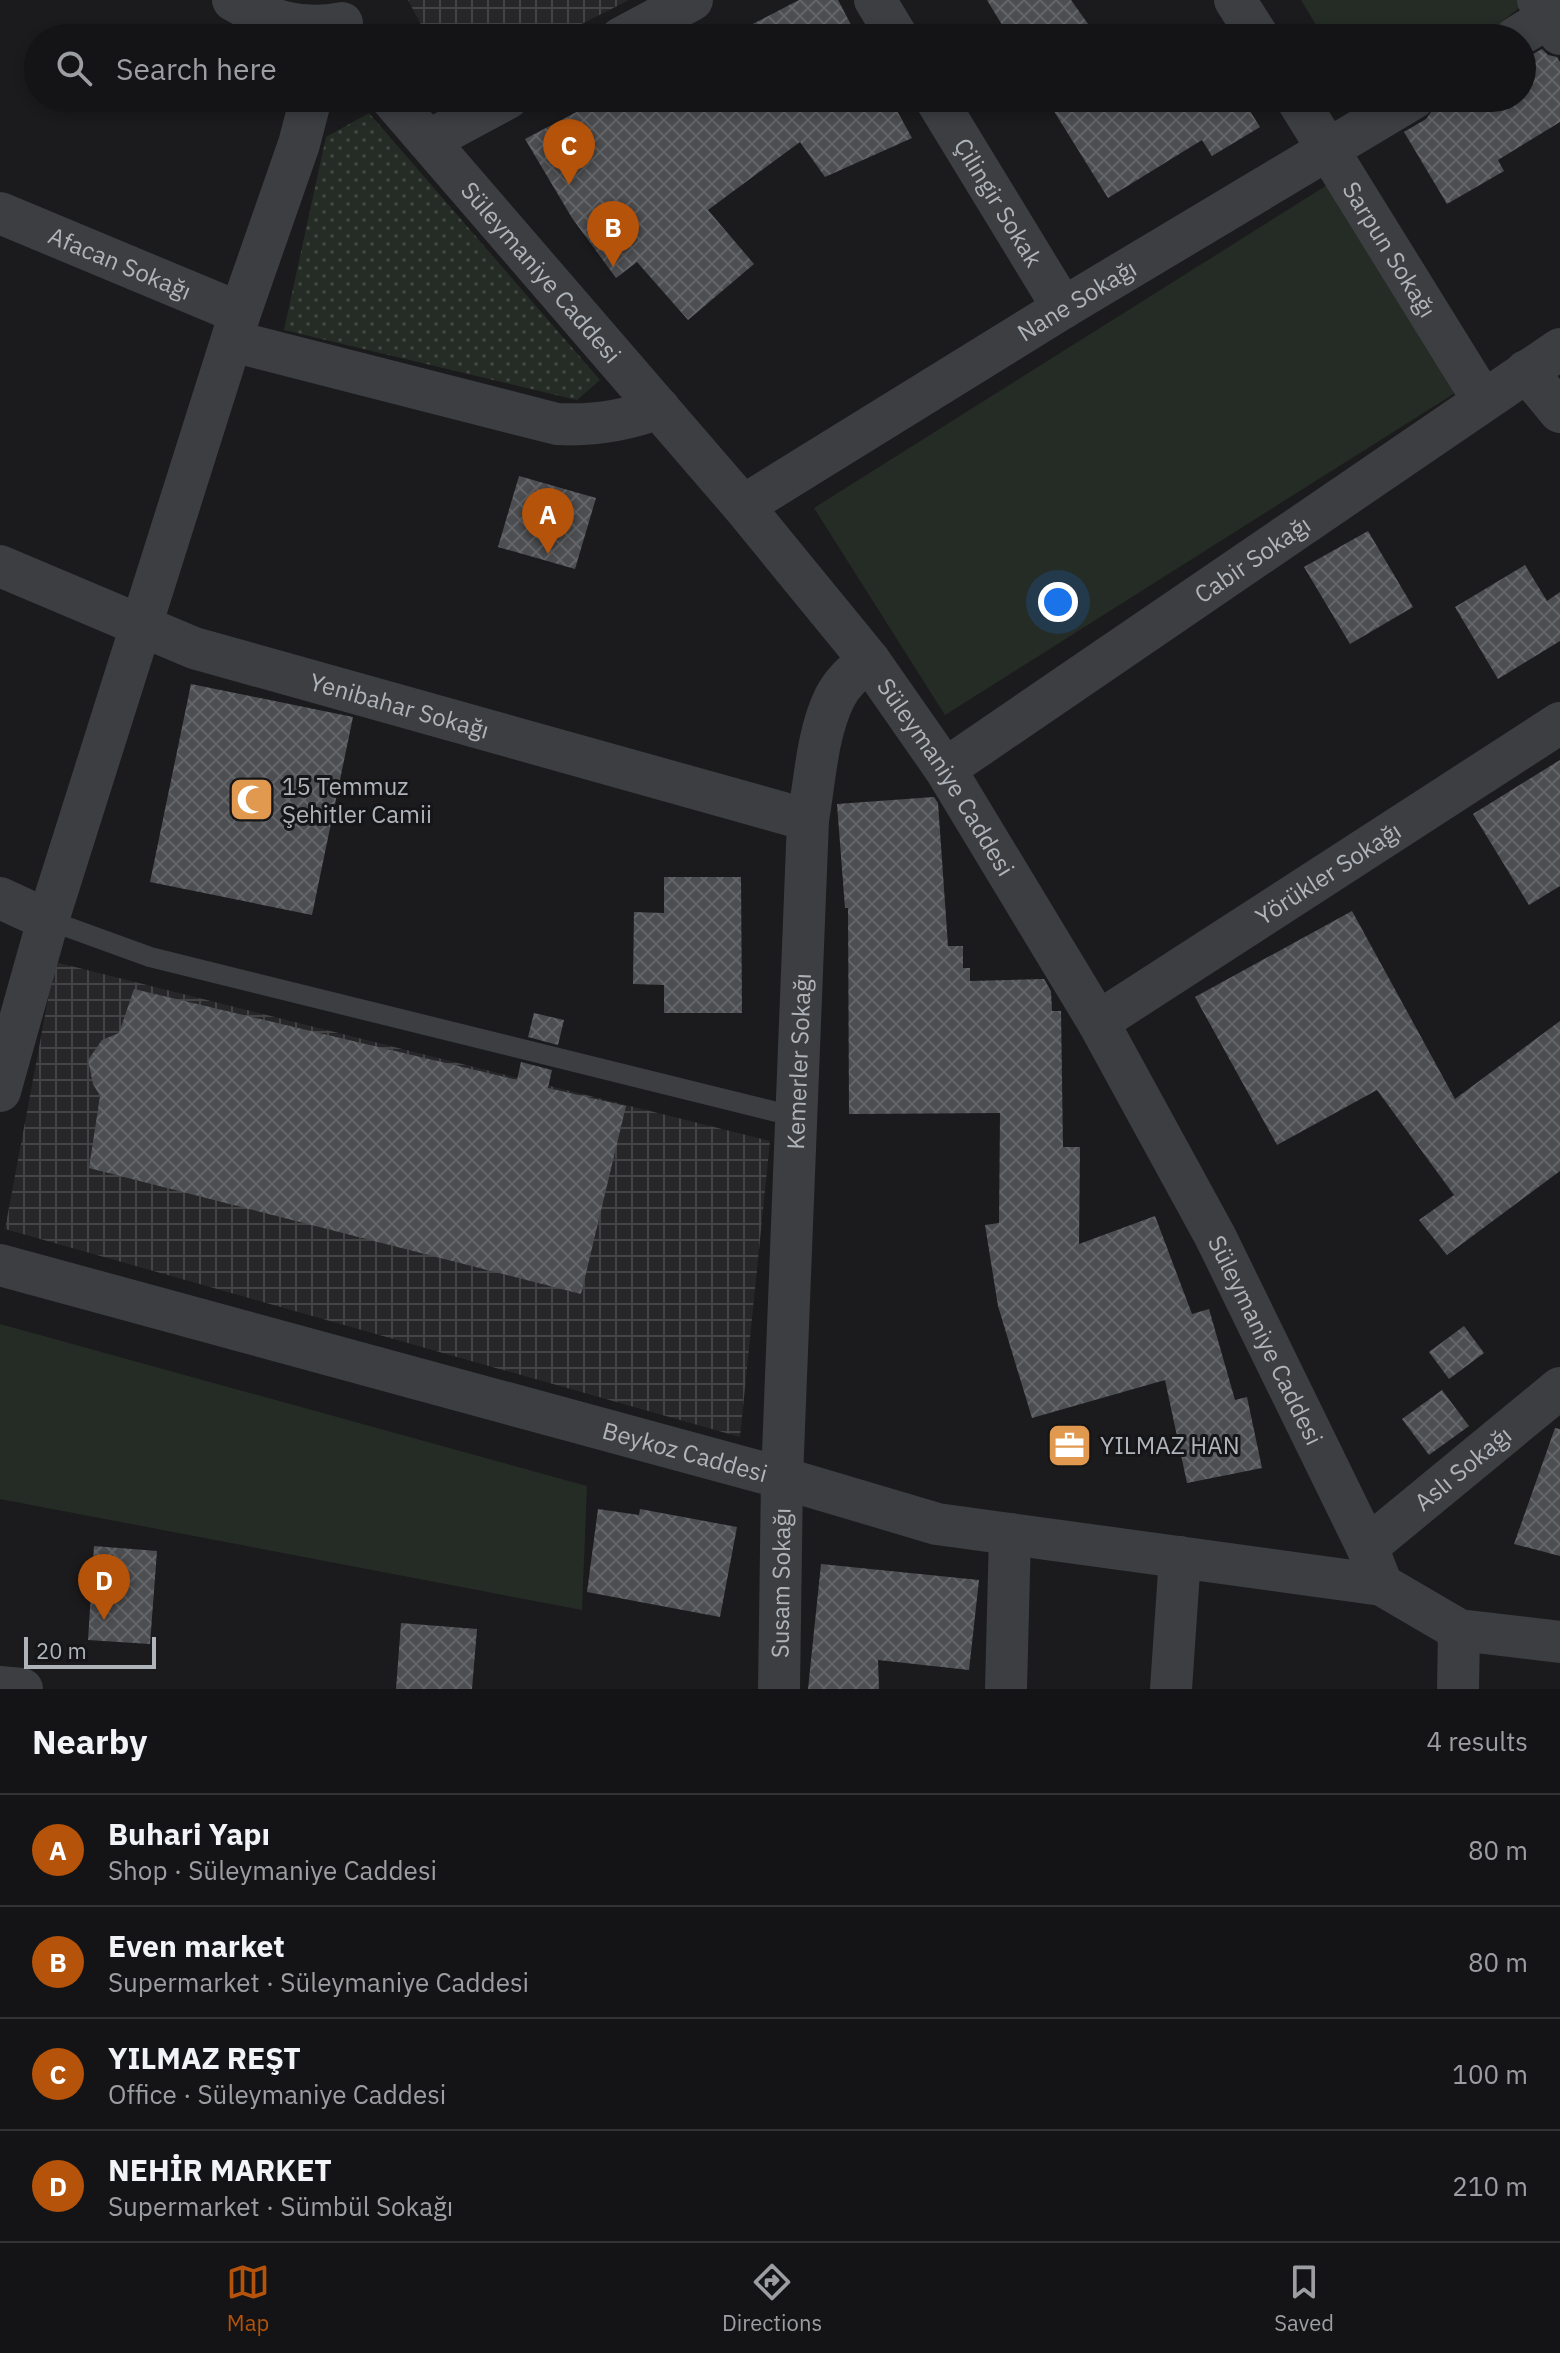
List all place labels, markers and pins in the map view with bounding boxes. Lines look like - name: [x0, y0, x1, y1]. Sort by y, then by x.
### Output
- pin: C: [543, 119, 595, 185]
- pin: B: [587, 201, 639, 267]
- pin: A: [522, 488, 574, 554]
- place label: 15 Temmuz Şehitler Camii: [282, 770, 432, 830]
- mosque icon: 15 Temmuz Şehitler Camii: [227, 776, 275, 824]
- office icon: YILMAZ HAN: [1045, 1421, 1093, 1469]
- place label: YILMAZ HAN: [1100, 1429, 1240, 1461]
- pin: D: [78, 1554, 130, 1620]

